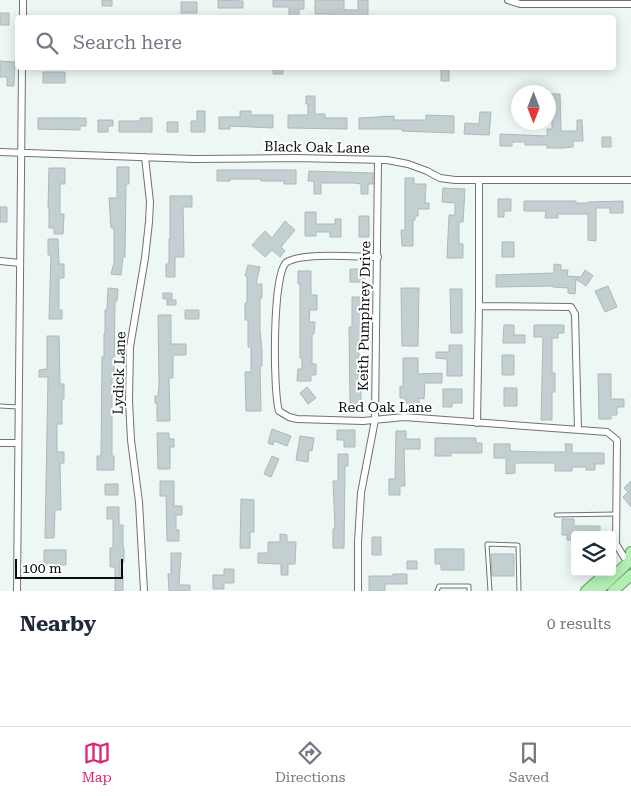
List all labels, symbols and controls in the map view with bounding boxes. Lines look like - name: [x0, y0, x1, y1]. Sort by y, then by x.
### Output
- search box: [15, 15, 616, 70]
- icon: search: [33, 29, 61, 57]
- text: Search here: [73, 31, 182, 54]
- north arrow: [511, 85, 556, 130]
- street label: Black Oak Lane: [264, 138, 370, 156]
- street label: Keith Pumphrey Drive: [355, 240, 373, 391]
- street label: Lydick Lane: [110, 331, 128, 415]
- street label: Red Oak Lane: [338, 399, 432, 415]
- map controls: [571, 531, 616, 576]
- button: layers: [571, 531, 616, 576]
- scale bar: [15, 556, 122, 579]
- text: 100 m: [22, 560, 62, 576]
- text: Nearby: [20, 612, 96, 636]
- text: 0 results: [547, 614, 611, 633]
- tab: Map: [82, 739, 112, 785]
- tab: Directions: [275, 739, 345, 785]
- tab: Saved: [509, 739, 549, 785]

